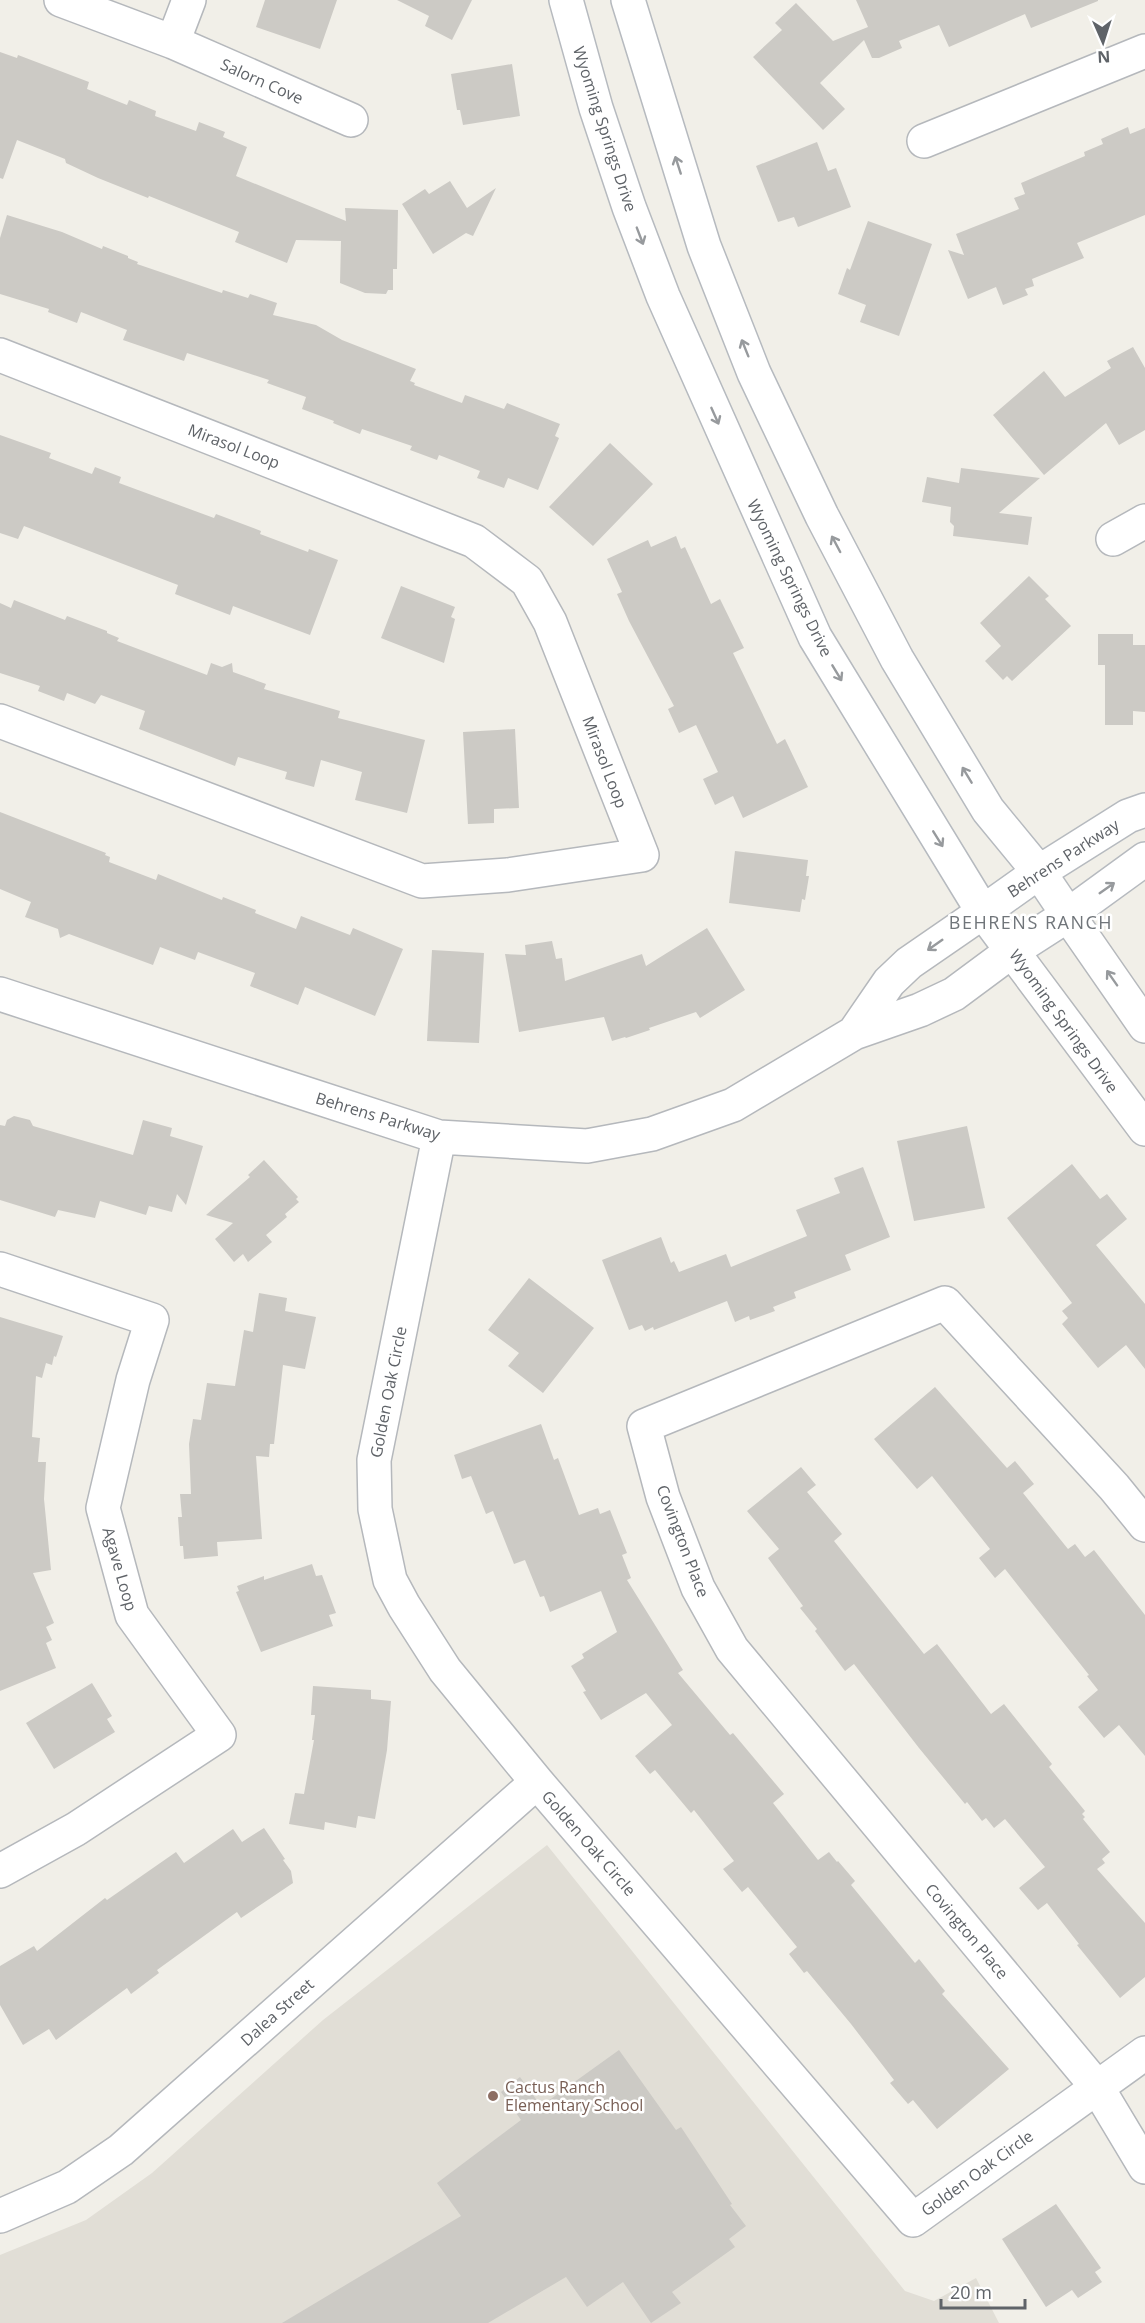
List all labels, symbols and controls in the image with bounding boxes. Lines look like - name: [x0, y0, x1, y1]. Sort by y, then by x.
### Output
- north arrow: [1073, 12, 1133, 72]
- street label: Wyoming Springs Drive: [568, 44, 642, 214]
- text: N: [1097, 46, 1111, 68]
- street label: Salorn Cove: [217, 53, 307, 109]
- one-way arrow: [672, 156, 683, 175]
- one-way arrow: [635, 226, 646, 245]
- one-way arrow: [739, 339, 750, 358]
- one-way arrow: [710, 406, 721, 424]
- street label: Mirasol Loop: [185, 418, 283, 474]
- street label: Wyoming Springs Drive: [742, 496, 838, 660]
- one-way arrow: [830, 535, 841, 553]
- one-way arrow: [831, 664, 843, 681]
- street label: Mirasol Loop: [577, 713, 633, 811]
- one-way arrow: [960, 767, 972, 784]
- street label: Behrens Parkway: [1003, 813, 1124, 902]
- one-way arrow: [932, 831, 945, 848]
- one-way arrow: [1098, 882, 1114, 894]
- district label: BEHRENS RANCH: [949, 910, 1113, 934]
- one-way arrow: [928, 939, 944, 951]
- street label: Wyoming Springs Drive: [1004, 945, 1124, 1097]
- one-way arrow: [1106, 971, 1118, 987]
- street label: Behrens Parkway: [313, 1087, 444, 1146]
- street label: Golden Oak Circle: [364, 1324, 412, 1460]
- street label: Covington Place: [651, 1482, 715, 1600]
- street label: Agave Loop: [98, 1525, 142, 1613]
- street label: Golden Oak Circle: [537, 1785, 641, 1901]
- street label: Covington Place: [920, 1878, 1014, 1984]
- street label: Dalea Street: [236, 1973, 318, 2051]
- place label: Cactus Ranch Elementary School: [505, 2076, 643, 2116]
- marker: Cactus Ranch Elementary School: [486, 2089, 500, 2103]
- street label: Golden Oak Circle: [917, 2125, 1037, 2221]
- scale bar: [941, 2272, 1025, 2310]
- text: 20 m: [950, 2280, 992, 2304]

